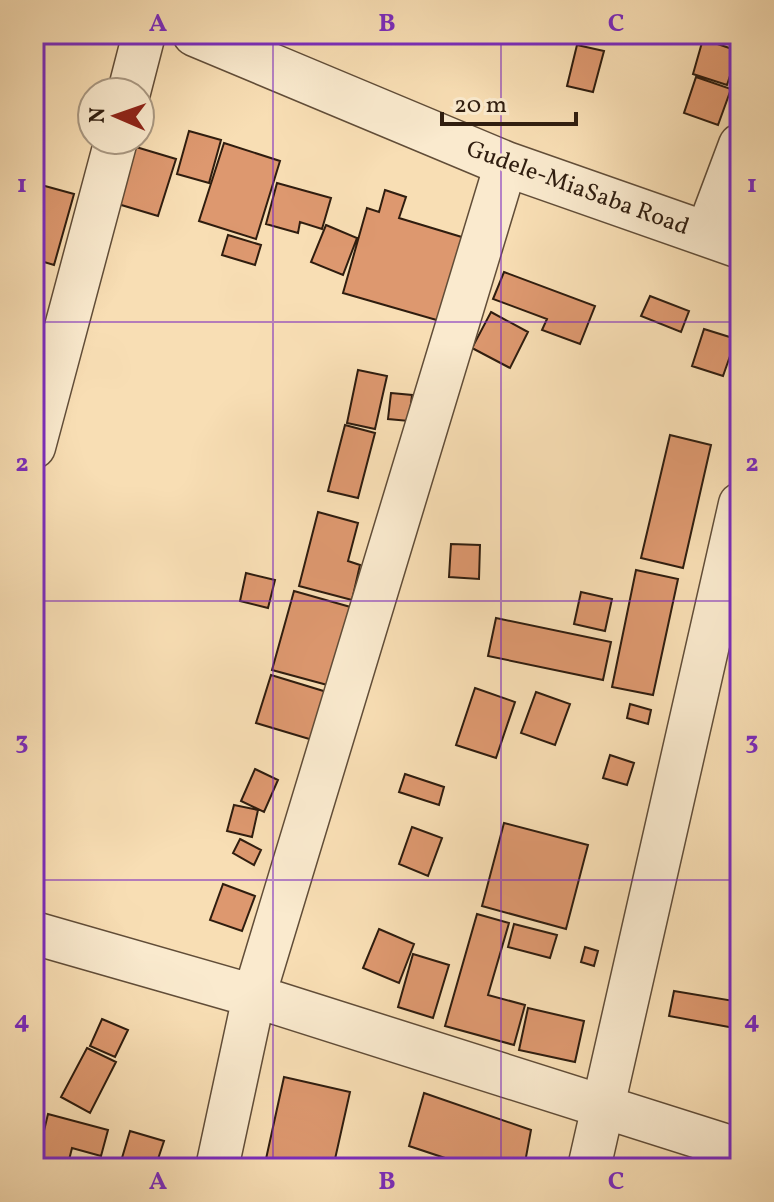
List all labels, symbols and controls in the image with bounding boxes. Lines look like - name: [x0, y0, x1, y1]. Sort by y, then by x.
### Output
- text: A: [149, 6, 168, 42]
- text: B: [378, 6, 396, 42]
- text: C: [608, 6, 624, 42]
- north arrow: [76, 76, 156, 156]
- scale bar: [442, 76, 576, 126]
- text: 20 m: [454, 89, 507, 123]
- text: N: [83, 107, 114, 124]
- street label: Gudele-MiaSaba Road: [461, 133, 694, 245]
- text: 1: [17, 167, 27, 203]
- text: 1: [747, 167, 757, 203]
- text: 2: [15, 446, 29, 482]
- text: 2: [745, 446, 759, 482]
- text: 3: [15, 724, 29, 760]
- text: 3: [745, 724, 759, 760]
- text: 4: [14, 1003, 30, 1039]
- text: 4: [744, 1003, 760, 1039]
- text: A: [149, 1164, 168, 1200]
- text: B: [378, 1164, 396, 1200]
- text: C: [608, 1164, 624, 1200]

